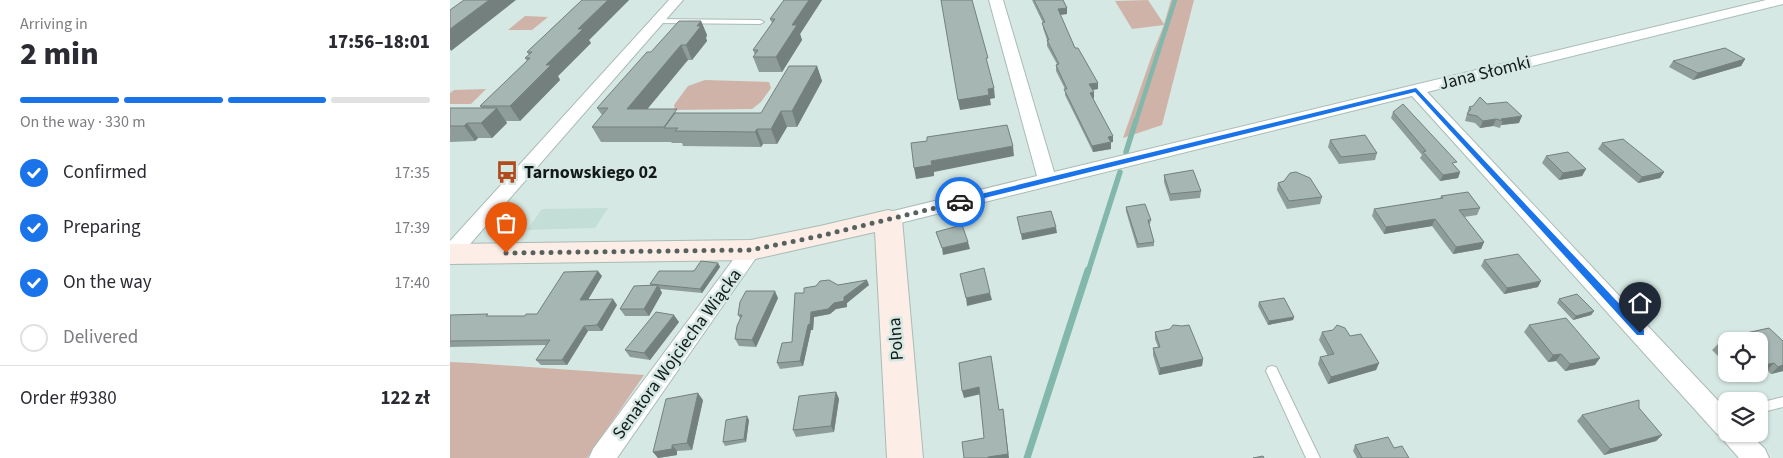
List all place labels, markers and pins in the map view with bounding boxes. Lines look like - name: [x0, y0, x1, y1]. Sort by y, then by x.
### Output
- bus stop icon: Tarnowskiego 02: [494, 159, 520, 185]
- place label: Tarnowskiego 02: [524, 160, 657, 185]
- pin: [485, 202, 527, 253]
- pin: [1619, 282, 1661, 333]

